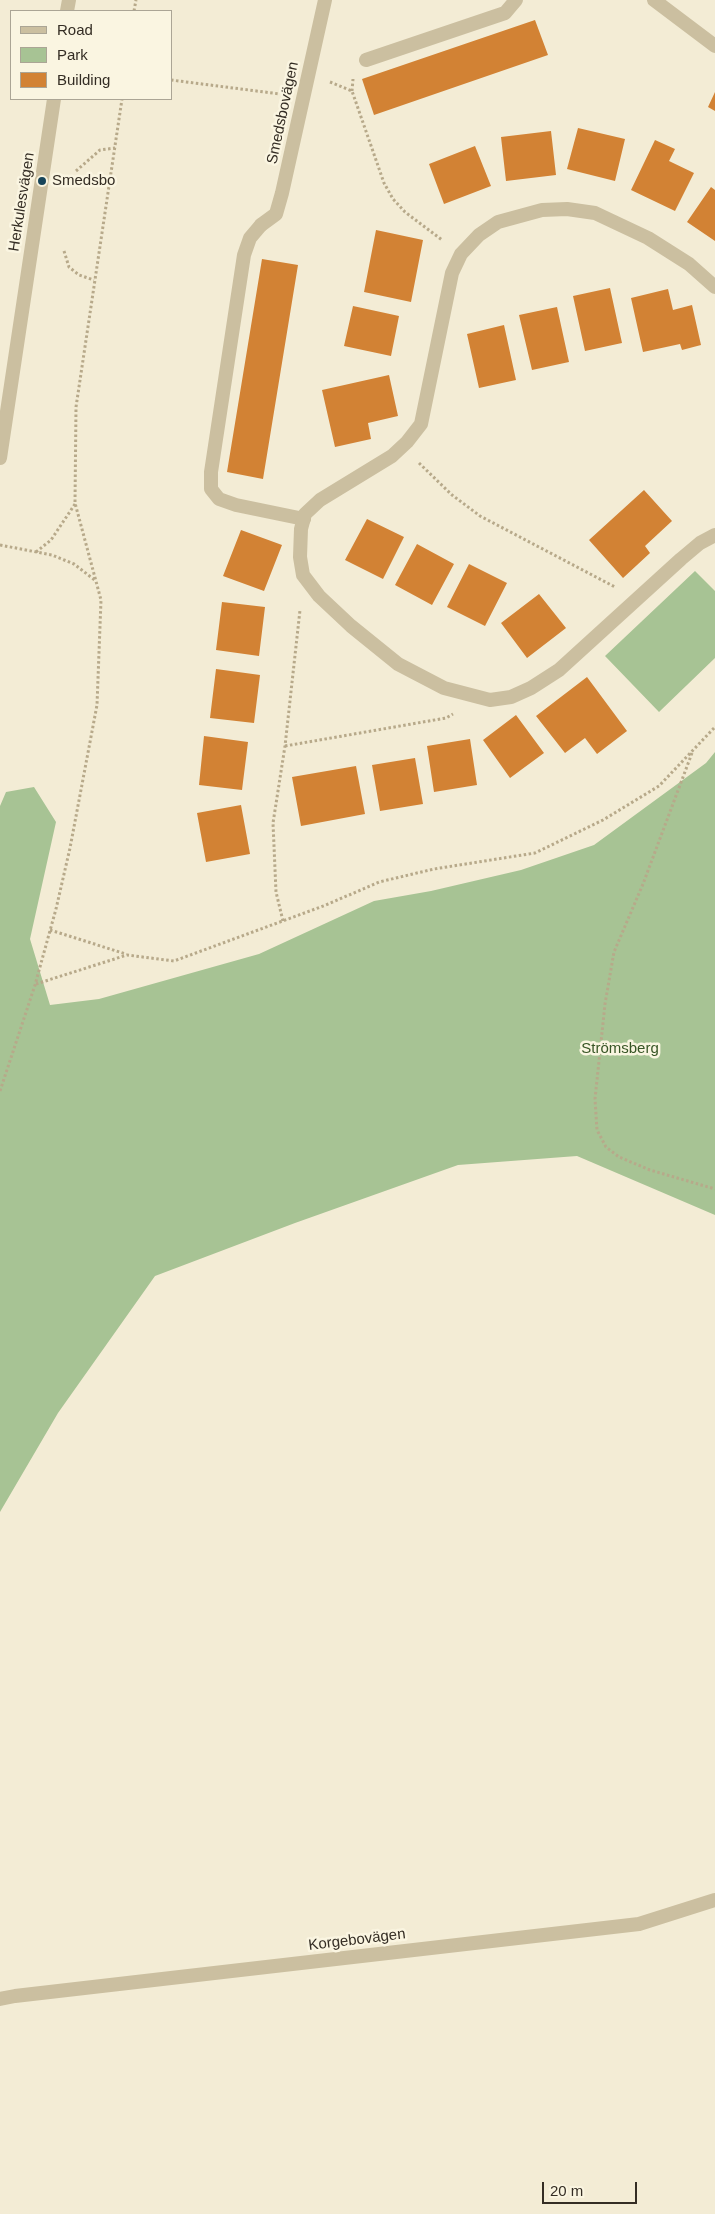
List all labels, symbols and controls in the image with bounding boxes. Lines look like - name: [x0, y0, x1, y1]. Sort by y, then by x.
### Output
- legend: [10, 10, 172, 100]
- text: Road: [57, 21, 93, 38]
- text: Park: [57, 46, 88, 63]
- street label: Smedsbovägen: [263, 60, 303, 166]
- text: Building: [57, 71, 110, 88]
- street label: Herkulesvägen: [5, 151, 39, 253]
- place label: Smedsbo: [52, 172, 115, 190]
- marker: Smedsbo: [36, 175, 48, 187]
- park label: Strömsberg: [581, 1040, 659, 1058]
- street label: Korgebovägen: [307, 1925, 407, 1955]
- scale bar: [545, 2172, 640, 2204]
- text: 20 m: [550, 2182, 583, 2199]

